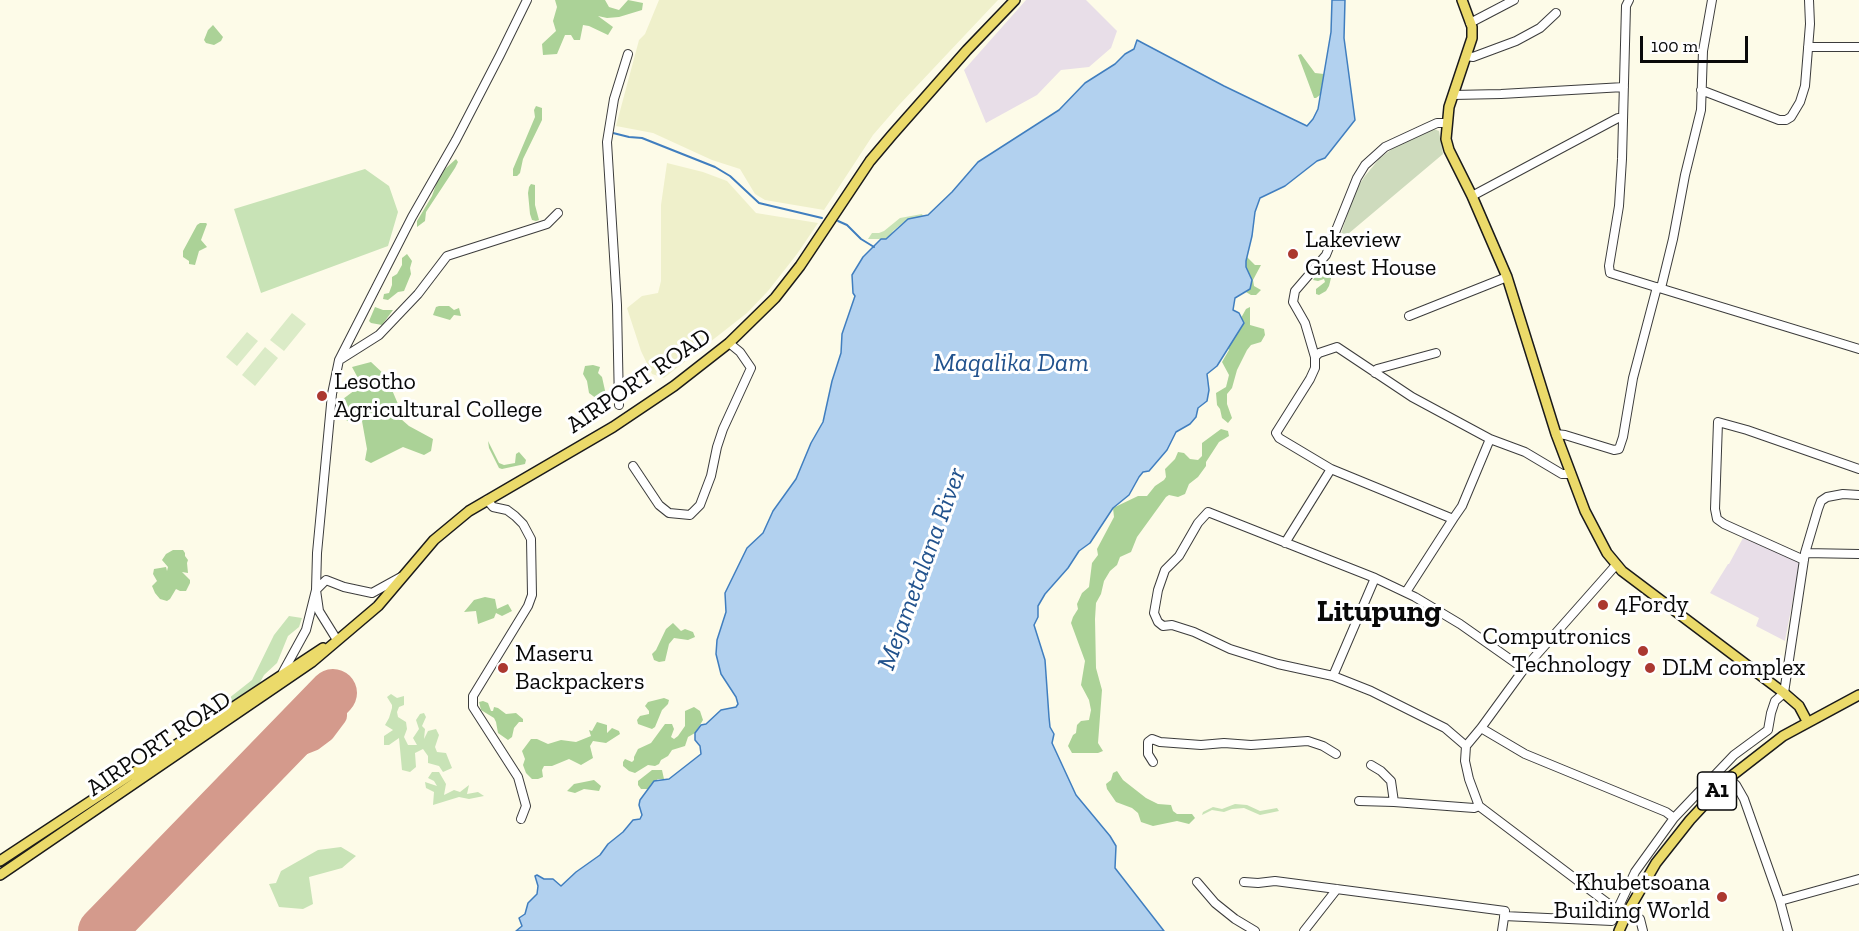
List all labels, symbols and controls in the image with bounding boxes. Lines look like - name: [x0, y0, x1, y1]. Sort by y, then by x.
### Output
- scale bar: [1643, 24, 1751, 62]
- text: 100 m: [1651, 35, 1698, 57]
- place label: Lakeview Guest House: [1305, 226, 1436, 282]
- marker: Lakeview Guest House: [1286, 247, 1300, 261]
- street label: AIRPORT ROAD: [561, 322, 717, 440]
- water label: Maqalika Dam: [933, 348, 1089, 380]
- place label: Lesotho Agricultural College: [334, 368, 542, 424]
- marker: Lesotho Agricultural College: [315, 389, 329, 403]
- water label: Mejametalana River: [871, 464, 973, 674]
- place label: 4Fordy: [1615, 591, 1688, 619]
- district label: Litupung: [1317, 594, 1441, 630]
- marker: 4Fordy: [1596, 598, 1610, 612]
- place label: Computronics Technology: [1482, 623, 1631, 679]
- place label: Maseru Backpackers: [515, 640, 644, 696]
- marker: Computronics Technology: [1636, 644, 1650, 658]
- place label: DLM complex: [1662, 654, 1805, 682]
- marker: Maseru Backpackers: [496, 661, 510, 675]
- marker: DLM complex: [1643, 661, 1657, 675]
- street label: AIRPORT ROAD: [81, 685, 237, 803]
- road number: A1: [1698, 772, 1736, 810]
- place label: Khubetsoana Building World: [1554, 869, 1710, 925]
- marker: Khubetsoana Building World: [1715, 890, 1729, 904]

